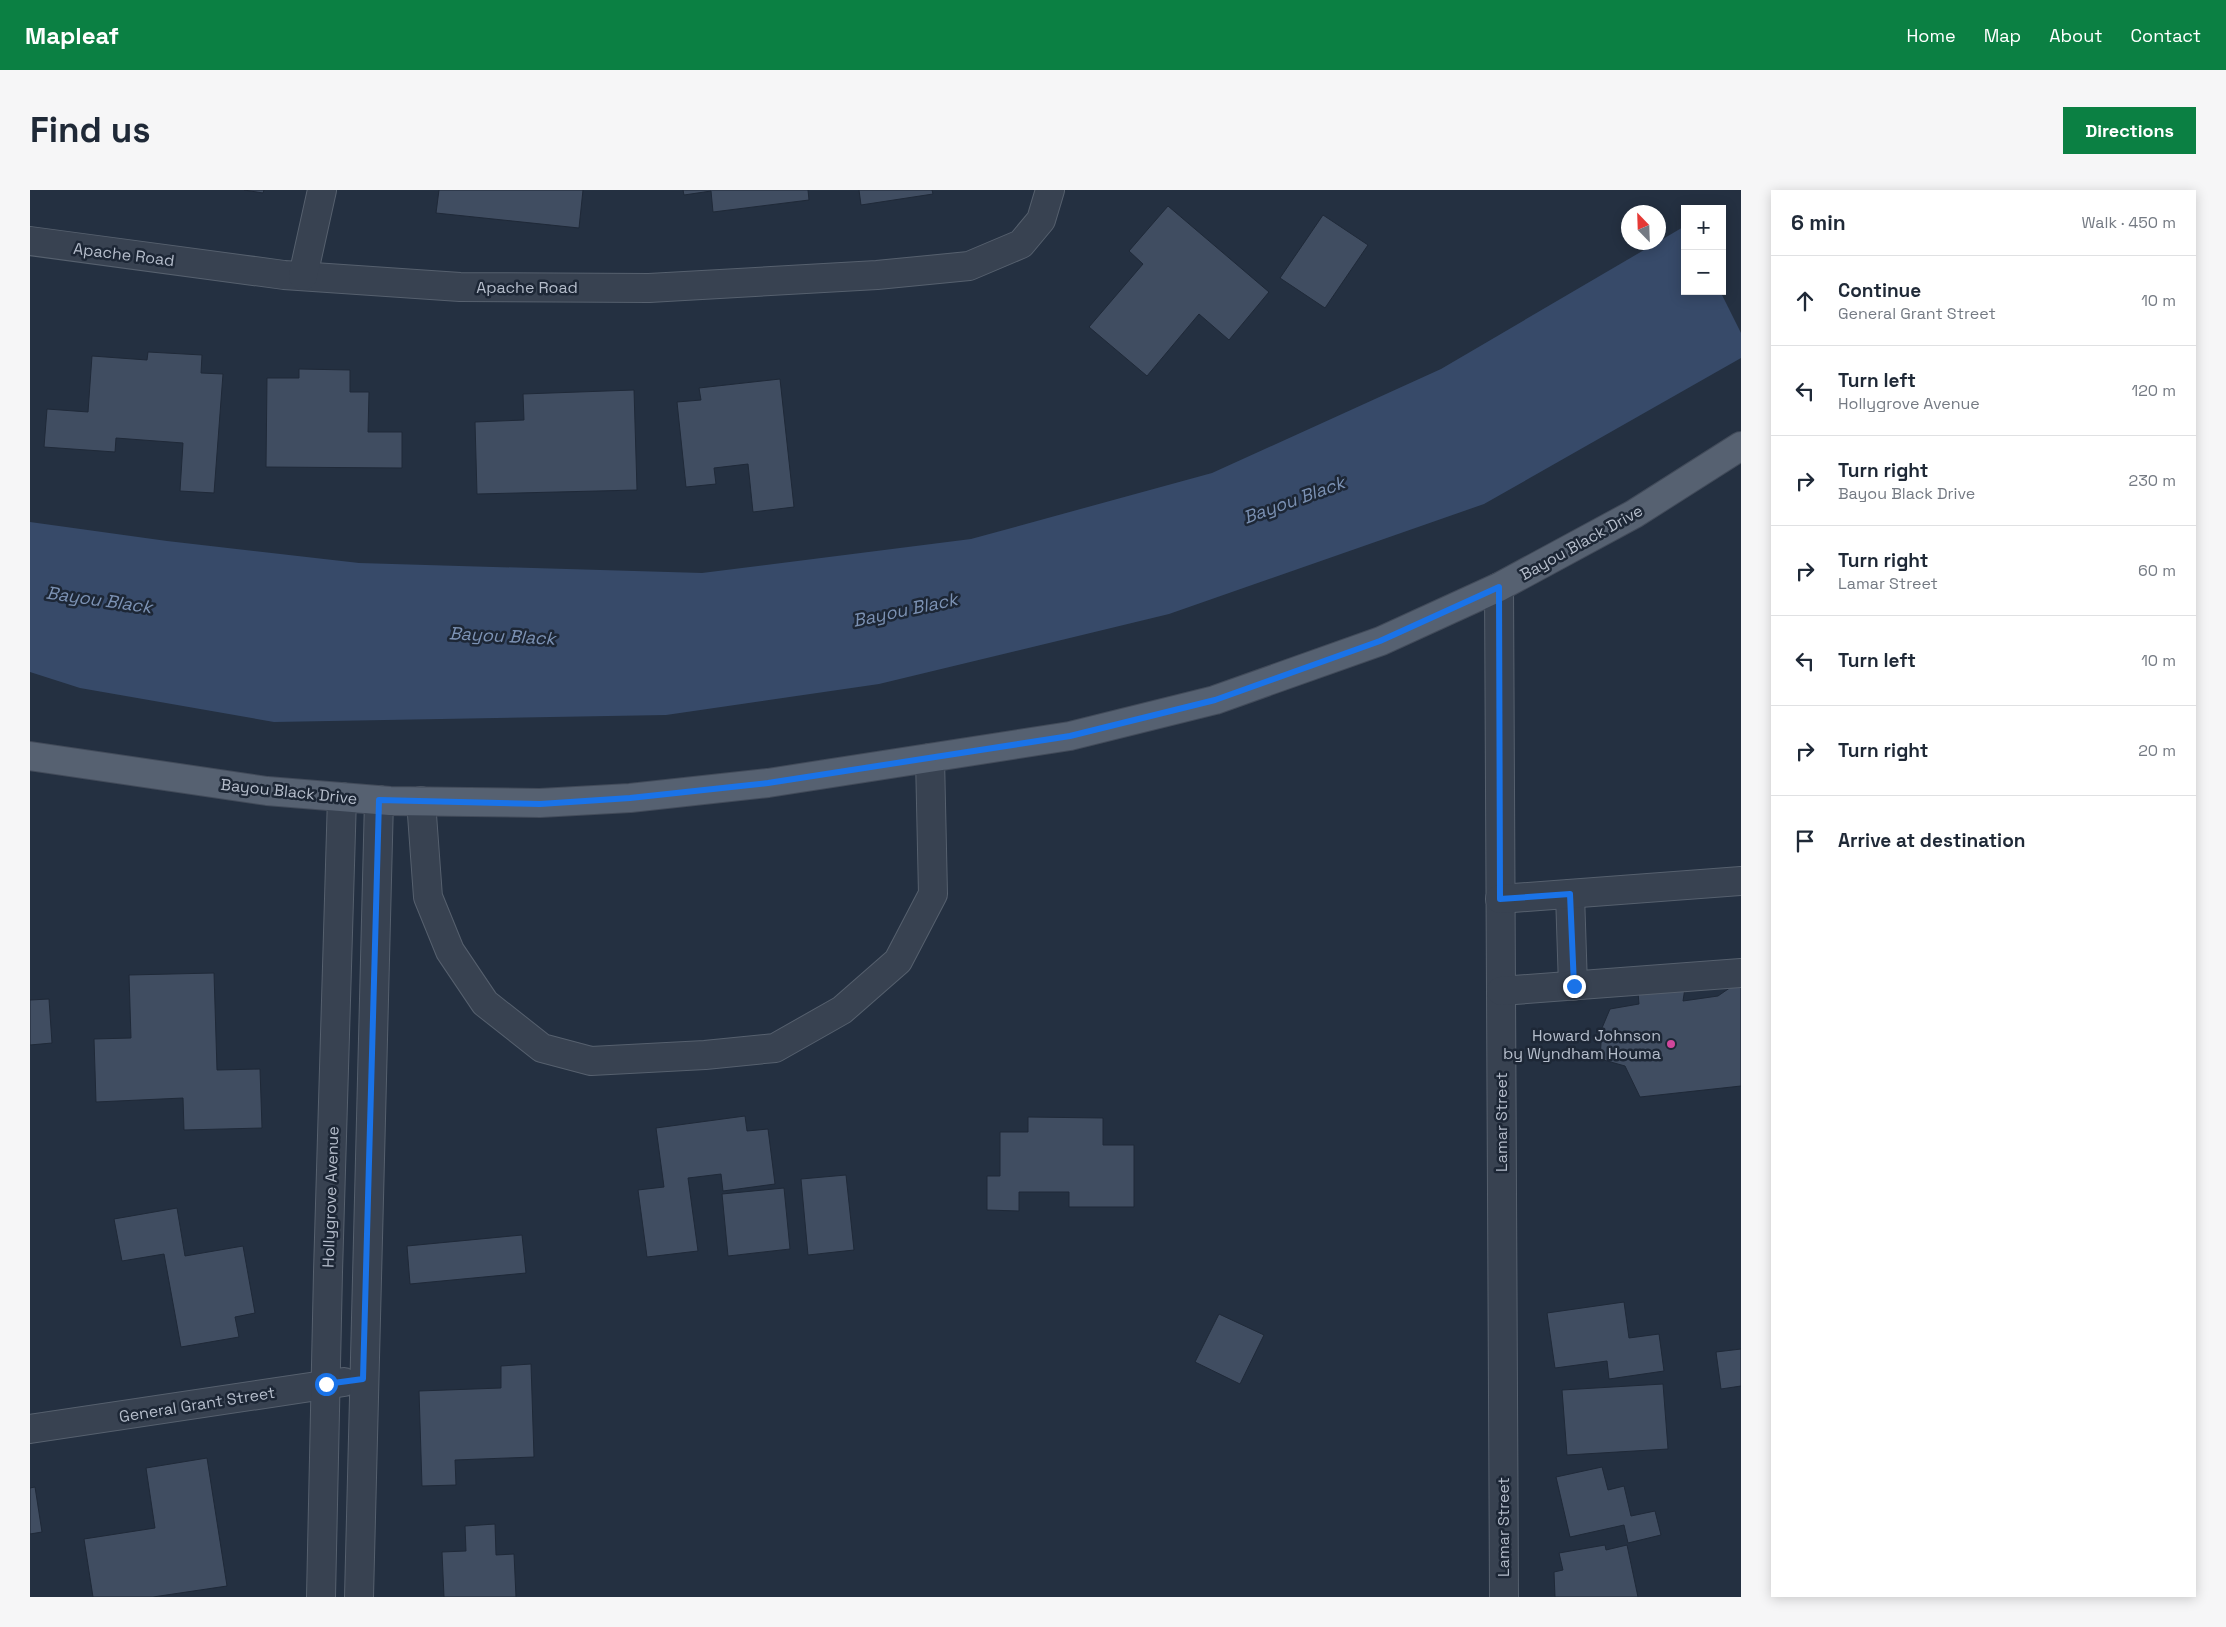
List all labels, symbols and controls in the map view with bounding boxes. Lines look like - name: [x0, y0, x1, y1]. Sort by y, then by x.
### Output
- text: Mapleaf: [25, 20, 119, 51]
- text: Home: [1907, 24, 1956, 47]
- text: Map: [1984, 24, 2021, 47]
- text: About: [2049, 24, 2103, 47]
- text: Contact: [2131, 24, 2201, 47]
- button: Directions: [2063, 107, 2196, 154]
- text: Find us: [30, 108, 151, 152]
- north arrow: [1621, 205, 1666, 250]
- map controls: [1681, 205, 1726, 295]
- button: +: [1681, 205, 1726, 250]
- text: 6 min: [1791, 209, 1846, 236]
- text: Walk · 450 m: [2082, 212, 2176, 233]
- street label: Apache Road: [72, 238, 176, 271]
- button: −: [1681, 250, 1726, 295]
- street label: Apache Road: [476, 277, 578, 298]
- text: Continue: [1838, 278, 1921, 303]
- icon: ahead: [1791, 287, 1819, 315]
- text: 10 m: [2141, 290, 2176, 311]
- text: General Grant Street: [1838, 303, 1996, 324]
- text: Turn left: [1838, 368, 1916, 393]
- icon: left: [1791, 377, 1819, 405]
- text: 120 m: [2132, 380, 2176, 401]
- text: Hollygrove Avenue: [1838, 393, 1980, 414]
- text: Turn right: [1838, 458, 1928, 483]
- icon: right: [1791, 467, 1819, 495]
- water label: Bayou Black: [1240, 470, 1350, 529]
- text: 230 m: [2129, 470, 2176, 491]
- text: Bayou Black Drive: [1838, 483, 1975, 504]
- street label: Bayou Black Drive: [1516, 500, 1646, 585]
- text: Turn right: [1838, 548, 1928, 573]
- icon: right: [1791, 557, 1819, 585]
- text: 60 m: [2138, 560, 2176, 581]
- text: Lamar Street: [1838, 573, 1938, 594]
- water label: Bayou Black: [45, 581, 156, 619]
- water label: Bayou Black: [850, 587, 962, 632]
- water label: Bayou Black: [448, 621, 558, 650]
- icon: left: [1791, 647, 1819, 675]
- text: Turn left: [1838, 648, 1916, 673]
- text: 10 m: [2141, 650, 2176, 671]
- icon: right: [1791, 737, 1819, 765]
- text: Turn right: [1838, 738, 1928, 763]
- text: 20 m: [2138, 740, 2176, 761]
- street label: Bayou Black Drive: [220, 774, 358, 809]
- icon: arrive: [1791, 827, 1819, 855]
- text: Arrive at destination: [1838, 828, 2026, 853]
- route end: [1563, 975, 1586, 998]
- place label: Howard Johnson by Wyndham Houma: [1503, 1025, 1661, 1064]
- marker: Howard Johnson by Wyndham Houma: [1665, 1038, 1677, 1050]
- street label: Lamar Street: [1491, 1072, 1512, 1172]
- street label: Hollygrove Avenue: [318, 1126, 343, 1268]
- route start: [315, 1373, 338, 1396]
- street label: General Grant Street: [118, 1382, 277, 1427]
- street label: Lamar Street: [1493, 1477, 1514, 1577]

